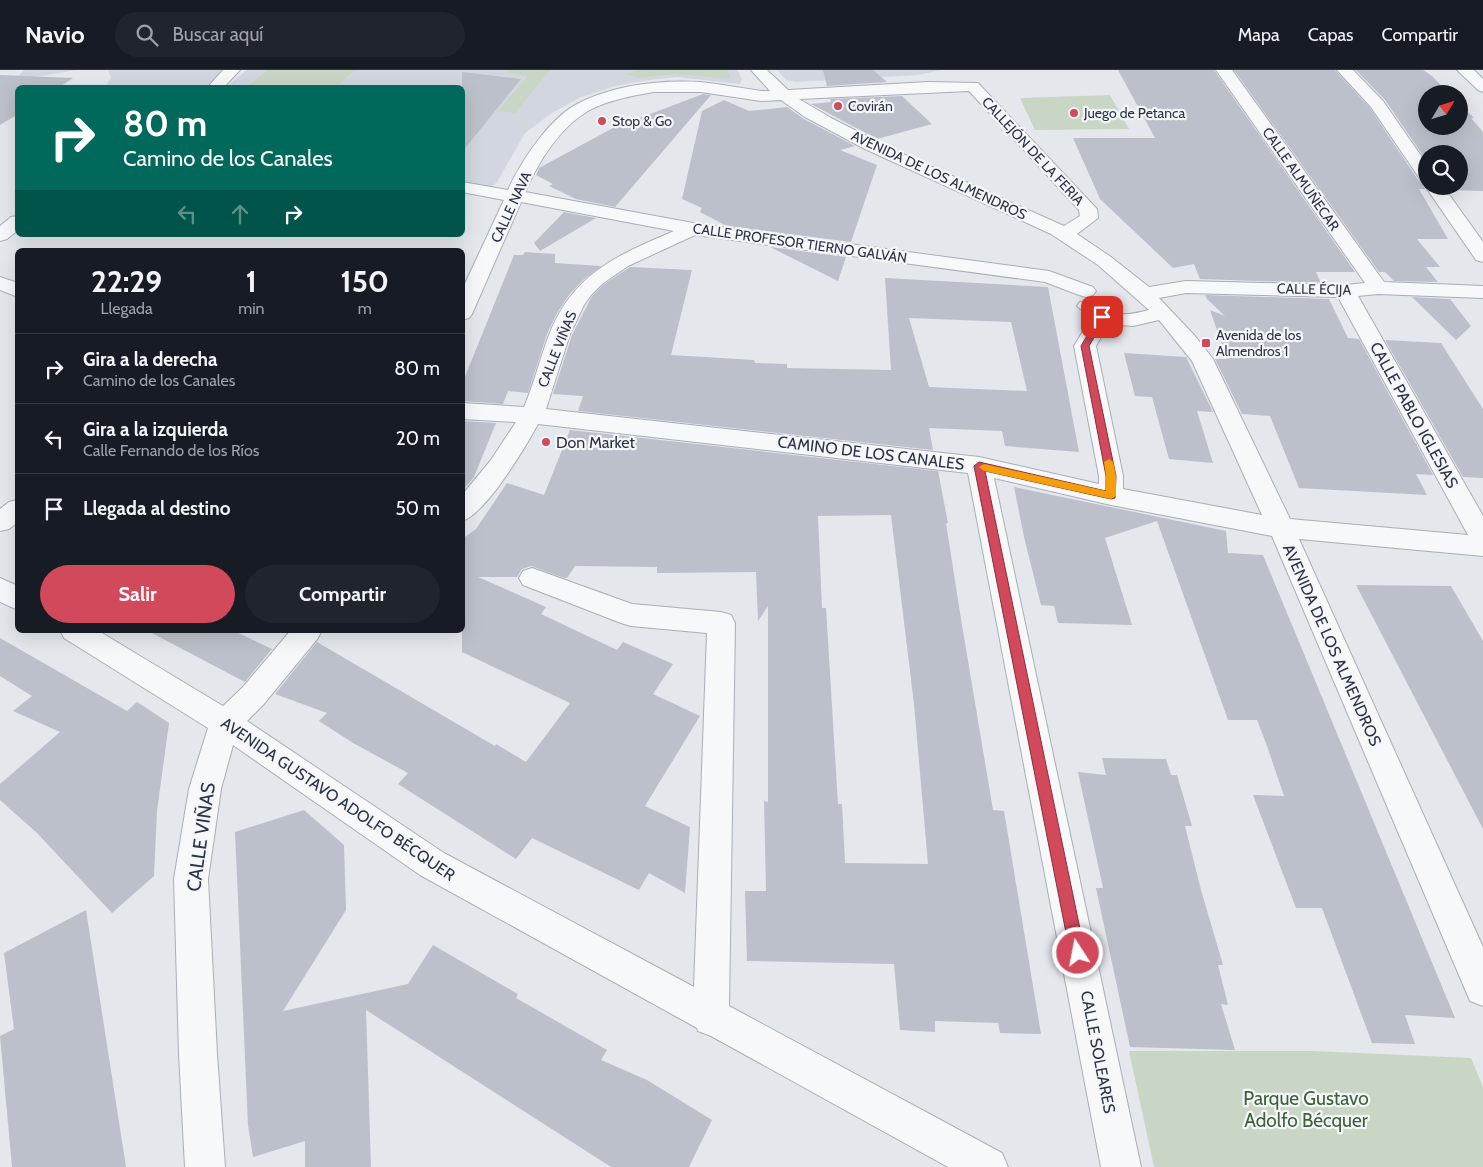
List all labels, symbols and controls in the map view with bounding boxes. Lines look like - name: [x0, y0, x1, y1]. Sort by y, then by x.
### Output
- search box: [115, 12, 465, 57]
- text: Navio: [25, 20, 85, 49]
- icon: search: [133, 21, 161, 49]
- text: Buscar aquí: [173, 23, 263, 46]
- text: Mapa: [1238, 24, 1280, 46]
- text: Capas: [1308, 24, 1354, 46]
- text: Compartir: [1382, 24, 1458, 46]
- north arrow: [1418, 85, 1468, 135]
- map controls: [1418, 85, 1468, 195]
- street label: CALLEJÓN DE LA FERIA: [978, 93, 1088, 209]
- place label: Covirán: [848, 97, 893, 115]
- marker: Covirán: [832, 100, 844, 112]
- text: 80 m: [123, 102, 207, 145]
- place label: Juego de Petanca: [1083, 104, 1185, 122]
- icon: right: [40, 105, 105, 170]
- marker: Juego de Petanca: [1068, 107, 1080, 119]
- place label: Stop & Go: [612, 112, 672, 130]
- marker: Stop & Go: [596, 115, 608, 127]
- street label: CALLE ALMUÑECAR: [1259, 124, 1344, 235]
- street label: AVENIDA DE LOS ALMENDROS: [848, 126, 1030, 224]
- text: Camino de los Canales: [123, 145, 333, 172]
- button: search: [1418, 145, 1468, 195]
- street label: CALLE NAVA: [487, 168, 535, 245]
- icon: left: [173, 200, 201, 228]
- icon: ahead: [226, 200, 254, 228]
- icon: right: [279, 200, 307, 228]
- street label: CALLE PROFESOR TIERNO GALVÁN: [692, 219, 908, 267]
- text: 22:29: [91, 263, 162, 300]
- text: 1: [246, 263, 257, 300]
- text: 150: [341, 263, 389, 300]
- street label: CALLE ÉCIJA: [1277, 279, 1352, 299]
- pin: [1081, 296, 1123, 338]
- text: Llegada: [101, 299, 153, 318]
- text: min: [238, 299, 265, 318]
- text: m: [358, 299, 372, 318]
- icon: arrive: [1088, 303, 1116, 331]
- street label: CALLE VIÑAS: [533, 308, 581, 390]
- place label: Avenida de los Almendros 1: [1216, 326, 1302, 360]
- marker: Avenida de los Almendros 1: [1200, 337, 1212, 349]
- street label: CALLE PABLO IGLESIAS: [1366, 339, 1462, 491]
- text: Gira a la derecha: [83, 348, 218, 371]
- icon: right: [40, 355, 68, 383]
- text: 80 m: [394, 357, 440, 380]
- text: Camino de los Canales: [83, 371, 235, 390]
- text: Gira a la izquierda: [83, 418, 228, 441]
- icon: left: [40, 425, 68, 453]
- text: 20 m: [396, 427, 440, 450]
- street label: CAMINO DE LOS CANALES: [777, 432, 965, 474]
- place label: Don Market: [556, 433, 636, 452]
- marker: Don Market: [540, 436, 552, 448]
- text: Calle Fernando de los Ríos: [83, 441, 259, 460]
- icon: arrive: [40, 495, 68, 523]
- text: Llegada al destino: [83, 497, 230, 520]
- text: 50 m: [396, 497, 440, 520]
- street label: AVENIDA DE LOS ALMENDROS: [1279, 541, 1385, 749]
- button: Salir: [40, 565, 235, 623]
- button: Compartir: [245, 565, 440, 623]
- street label: AVENIDA GUSTAVO ADOLFO BÉCQUER: [217, 713, 459, 885]
- street label: CALLE VIÑAS: [181, 781, 220, 893]
- position arrow: [1051, 926, 1103, 978]
- street label: CALLE SOLEARES: [1077, 989, 1119, 1115]
- park label: Parque Gustavo Adolfo Bécquer: [1243, 1087, 1369, 1132]

